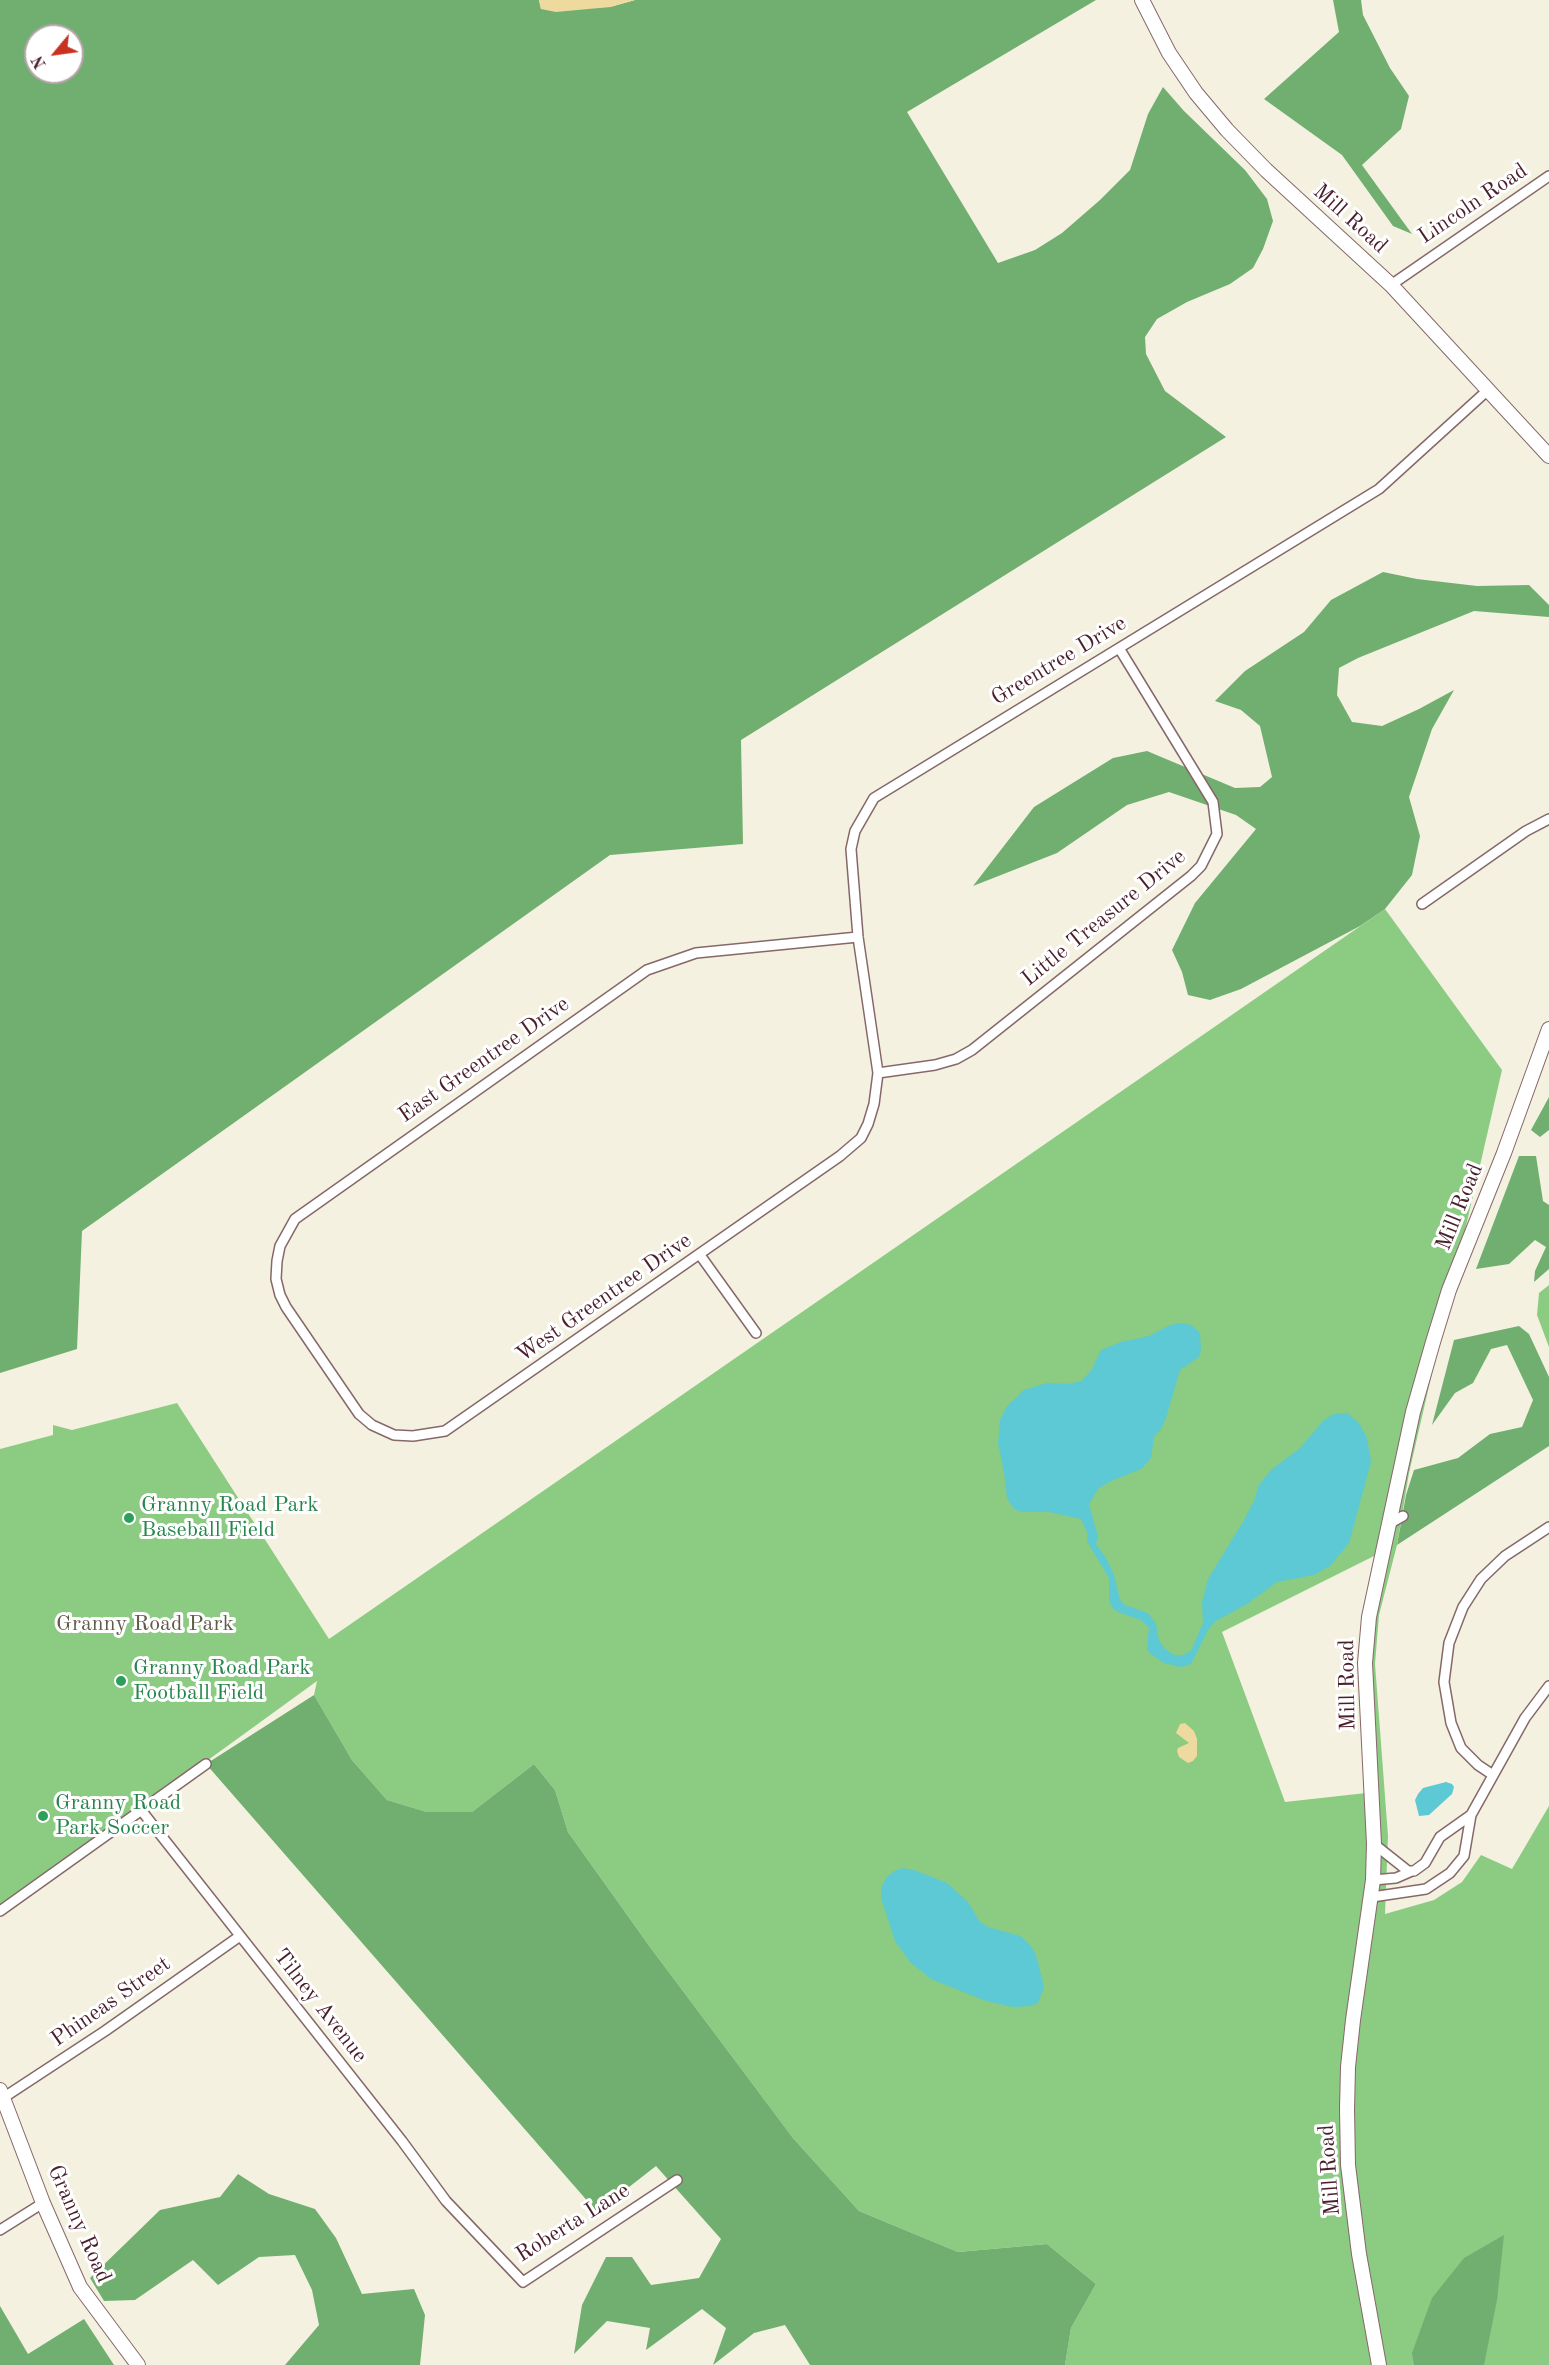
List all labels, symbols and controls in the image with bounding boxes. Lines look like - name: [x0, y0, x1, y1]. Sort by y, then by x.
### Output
- north arrow: [24, 24, 84, 84]
- text: N: [30, 53, 50, 71]
- street label: Lincoln Road: [1413, 158, 1533, 250]
- street label: Mill Road: [1307, 179, 1393, 259]
- street label: Greentree Drive: [987, 610, 1131, 712]
- street label: Little Treasure Drive: [1017, 844, 1191, 992]
- street label: East Greentree Drive: [394, 991, 574, 1129]
- street label: Mill Road: [1431, 1160, 1489, 1254]
- street label: West Greentree Drive: [511, 1228, 697, 1368]
- place label: Granny Road Park Baseball Field: [141, 1492, 319, 1544]
- marker: Granny Road Park Baseball Field: [122, 1511, 136, 1525]
- park label: Granny Road Park: [56, 1611, 234, 1637]
- street label: Mill Road: [1334, 1639, 1362, 1731]
- place label: Granny Road Park Football Field: [133, 1655, 311, 1706]
- marker: Granny Road Park Football Field: [114, 1674, 128, 1688]
- place label: Granny Road Park Soccer: [55, 1790, 181, 1842]
- marker: Granny Road Park Soccer: [36, 1809, 50, 1823]
- street label: Tilney Avenue: [267, 1944, 373, 2068]
- street label: Phineas Street: [46, 1951, 176, 2053]
- street label: Mill Road: [1314, 2123, 1346, 2217]
- street label: Granny Road: [41, 2161, 117, 2287]
- street label: Roberta Lane: [511, 2178, 635, 2268]

